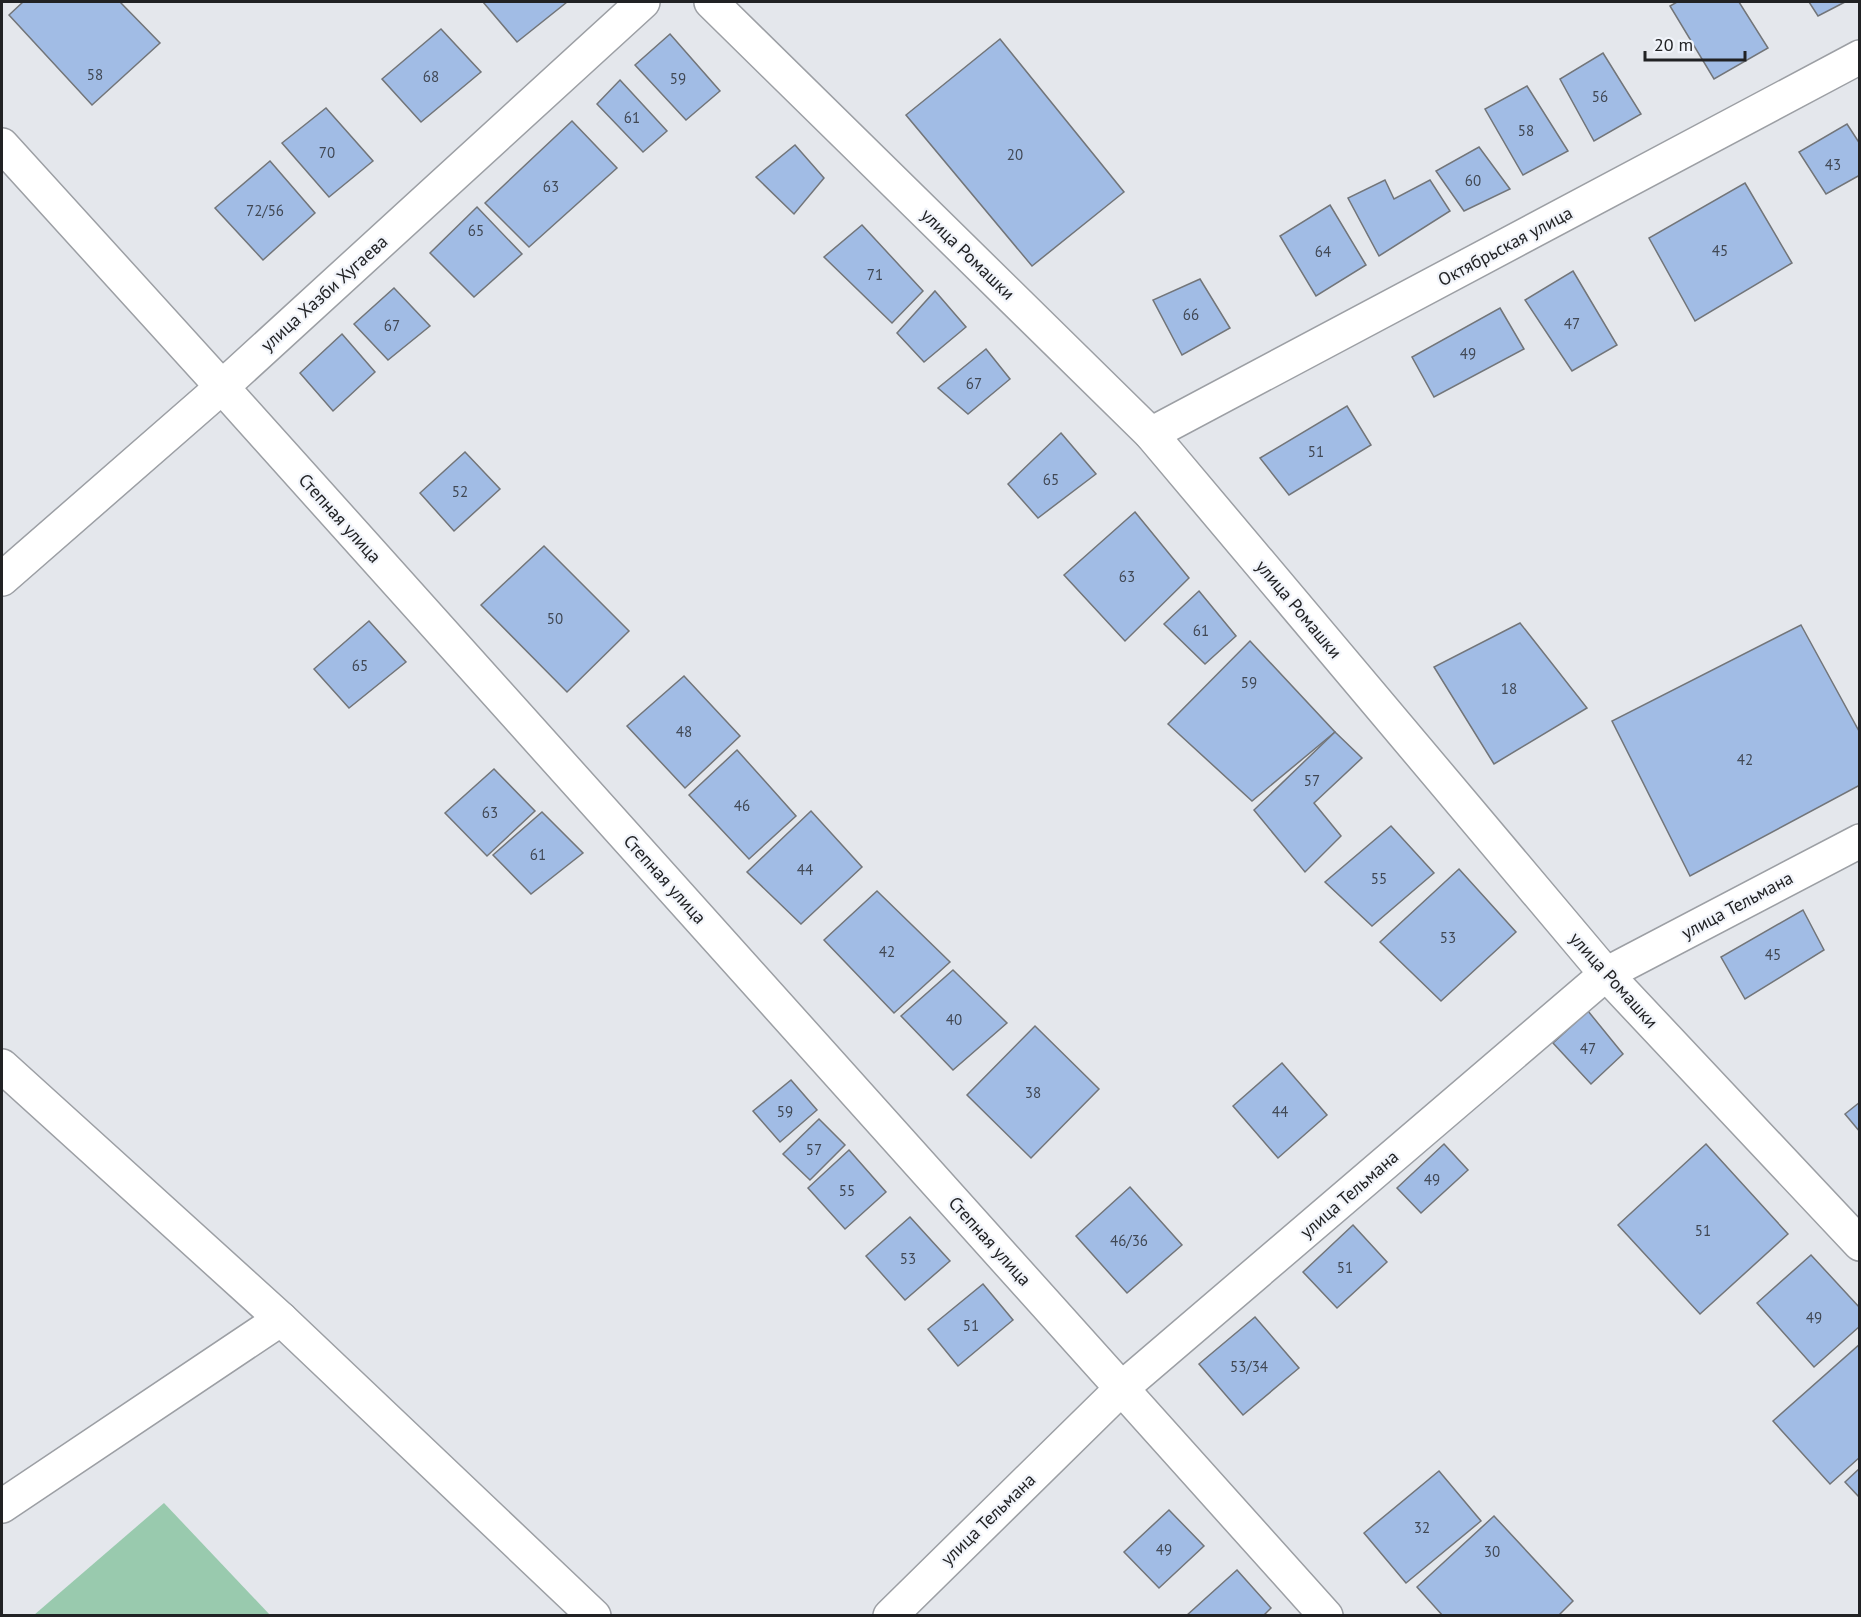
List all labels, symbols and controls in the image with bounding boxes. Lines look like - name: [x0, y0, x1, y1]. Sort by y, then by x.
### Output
- scale bar: [1645, 24, 1746, 62]
- text: 20 m: [1654, 33, 1693, 56]
- house number: 58: [87, 65, 103, 84]
- house number: 68: [423, 67, 439, 86]
- house number: 59: [670, 69, 686, 88]
- house number: 56: [1592, 87, 1608, 106]
- house number: 61: [624, 108, 640, 127]
- house number: 58: [1518, 121, 1534, 140]
- house number: 70: [319, 143, 335, 162]
- house number: 20: [1007, 145, 1023, 164]
- house number: 43: [1825, 155, 1841, 174]
- house number: 60: [1465, 171, 1481, 190]
- house number: 63: [543, 177, 559, 196]
- house number: 72/56: [246, 201, 284, 220]
- street label: Октябрьская улица: [1434, 201, 1576, 291]
- street label: улица Ромашки: [916, 203, 1020, 305]
- house number: 65: [468, 221, 484, 240]
- street label: улица Хазби Хугаева: [256, 230, 392, 356]
- house number: 45: [1712, 241, 1728, 260]
- house number: 64: [1315, 242, 1331, 261]
- house number: 71: [867, 265, 883, 284]
- house number: 66: [1183, 305, 1199, 324]
- house number: 47: [1564, 314, 1580, 333]
- house number: 67: [384, 316, 400, 335]
- house number: 49: [1460, 344, 1476, 363]
- house number: 67: [966, 374, 982, 393]
- house number: 51: [1308, 442, 1324, 461]
- street label: Степная улица: [294, 468, 386, 568]
- house number: 65: [1043, 470, 1059, 489]
- house number: 52: [452, 482, 468, 501]
- street label: улица Ромашки: [1251, 555, 1347, 663]
- house number: 63: [1119, 567, 1135, 586]
- house number: 50: [547, 609, 563, 628]
- house number: 61: [1193, 621, 1209, 640]
- house number: 65: [352, 656, 368, 675]
- house number: 59: [1241, 673, 1257, 692]
- house number: 18: [1501, 679, 1517, 698]
- house number: 48: [676, 722, 692, 741]
- house number: 42: [1737, 750, 1753, 769]
- house number: 57: [1304, 771, 1320, 790]
- house number: 46: [734, 796, 750, 815]
- house number: 63: [482, 803, 498, 822]
- street label: Степная улица: [619, 829, 711, 929]
- house number: 61: [530, 845, 546, 864]
- house number: 44: [797, 860, 813, 879]
- street label: улица Тельмана: [1677, 866, 1797, 944]
- house number: 55: [1371, 869, 1387, 888]
- street label: улица Ромашки: [1565, 927, 1663, 1033]
- house number: 53: [1440, 928, 1456, 947]
- house number: 42: [879, 942, 895, 961]
- house number: 45: [1765, 945, 1781, 964]
- house number: 40: [946, 1010, 962, 1029]
- house number: 47: [1580, 1039, 1596, 1058]
- house number: 38: [1025, 1083, 1041, 1102]
- house number: 59: [777, 1102, 793, 1121]
- house number: 44: [1272, 1102, 1288, 1121]
- house number: 57: [806, 1140, 822, 1159]
- street label: улица Тельмана: [1295, 1145, 1403, 1243]
- house number: 49: [1424, 1170, 1440, 1189]
- house number: 55: [839, 1181, 855, 1200]
- street label: Степная улица: [944, 1191, 1036, 1291]
- house number: 51: [1695, 1221, 1711, 1240]
- house number: 46/36: [1110, 1231, 1148, 1250]
- house number: 53: [900, 1249, 916, 1268]
- house number: 51: [1337, 1258, 1353, 1277]
- house number: 49: [1806, 1308, 1822, 1327]
- house number: 51: [963, 1316, 979, 1335]
- house number: 53/34: [1230, 1357, 1268, 1376]
- street label: улица Тельмана: [936, 1468, 1040, 1570]
- house number: 32: [1414, 1518, 1430, 1537]
- house number: 49: [1156, 1540, 1172, 1559]
- house number: 30: [1484, 1542, 1500, 1561]

